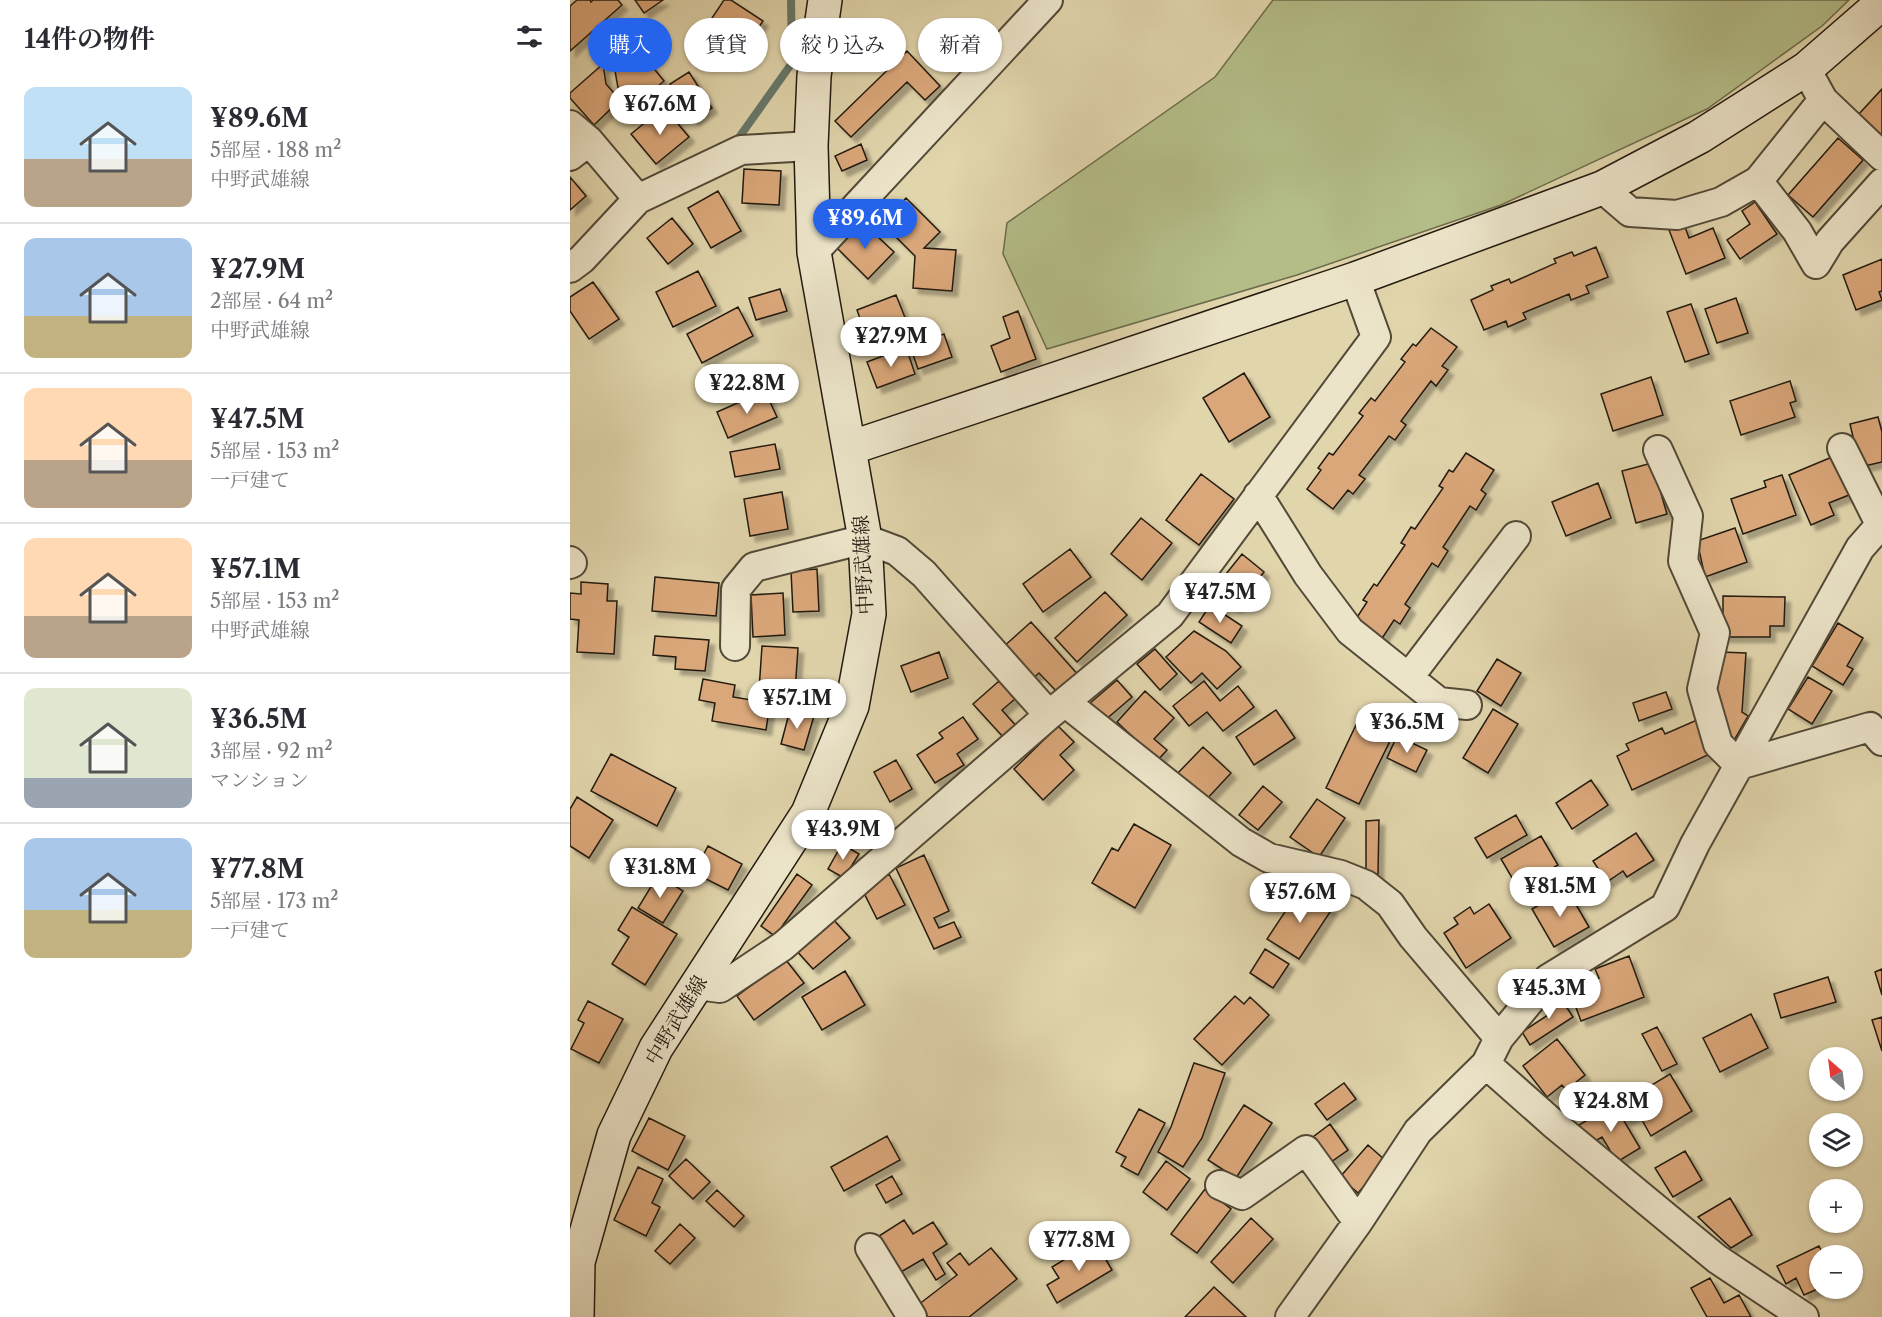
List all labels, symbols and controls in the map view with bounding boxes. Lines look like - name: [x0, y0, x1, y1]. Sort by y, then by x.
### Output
- chip: 購入: [588, 18, 672, 72]
- chip: 賃貸: [684, 18, 768, 72]
- chip: 絞り込み: [780, 18, 906, 72]
- chip: 新着: [918, 18, 1002, 72]
- icon: filters: [513, 20, 546, 53]
- text: 14件の物件: [24, 23, 155, 55]
- pin: ¥67.6M: [611, 85, 709, 136]
- text: ¥67.6M: [623, 92, 697, 116]
- text: ¥89.6M: [210, 102, 309, 134]
- icon: home: [72, 111, 144, 183]
- text: 5部屋 · 188 m²: [210, 138, 341, 162]
- text: 中野武雄線: [210, 167, 310, 191]
- pin: ¥89.6M: [816, 199, 914, 250]
- text: ¥89.6M: [827, 206, 903, 230]
- text: ¥27.9M: [210, 253, 305, 285]
- icon: home: [72, 262, 144, 334]
- text: 2部屋 · 64 m²: [210, 289, 333, 313]
- pin: ¥27.9M: [842, 317, 940, 368]
- text: 中野武雄線: [210, 318, 310, 342]
- text: ¥27.9M: [854, 324, 928, 348]
- pin: ¥22.8M: [698, 364, 796, 415]
- text: ¥22.8M: [709, 371, 785, 395]
- text: ¥47.5M: [210, 403, 305, 435]
- icon: home: [72, 412, 144, 484]
- text: 5部屋 · 153 m²: [210, 439, 340, 463]
- text: 一戸建て: [210, 468, 290, 492]
- street label: 中野武雄線: [848, 514, 878, 616]
- text: ¥57.1M: [210, 553, 301, 585]
- icon: home: [72, 562, 144, 634]
- pin: ¥47.5M: [1171, 573, 1269, 624]
- text: ¥47.5M: [1184, 580, 1256, 604]
- text: 5部屋 · 153 m²: [210, 589, 340, 613]
- text: 中野武雄線: [210, 618, 310, 642]
- pin: ¥57.1M: [748, 679, 846, 730]
- text: ¥57.1M: [762, 686, 832, 710]
- text: ¥36.5M: [210, 703, 307, 735]
- pin: ¥36.5M: [1358, 703, 1456, 754]
- text: ¥36.5M: [1370, 710, 1444, 734]
- icon: home: [72, 712, 144, 784]
- text: 3部屋 · 92 m²: [210, 739, 333, 763]
- text: マンション: [210, 768, 309, 792]
- pin: ¥43.9M: [794, 810, 892, 861]
- text: ¥43.9M: [805, 817, 881, 841]
- pin: ¥31.8M: [611, 848, 709, 899]
- text: ¥77.8M: [210, 853, 304, 885]
- text: ¥31.8M: [623, 855, 697, 879]
- icon: home: [72, 862, 144, 934]
- pin: ¥81.5M: [1511, 867, 1609, 918]
- pin: ¥57.6M: [1251, 873, 1349, 924]
- text: ¥81.5M: [1524, 874, 1596, 898]
- text: ¥57.6M: [1264, 880, 1336, 904]
- text: 5部屋 · 173 m²: [210, 889, 339, 913]
- text: 一戸建て: [210, 918, 290, 942]
- pin: ¥45.3M: [1500, 969, 1598, 1020]
- street label: 中野武雄線: [640, 971, 712, 1069]
- text: ¥45.3M: [1512, 976, 1586, 1000]
- north arrow: [1809, 1047, 1863, 1101]
- map controls: [1809, 1047, 1863, 1299]
- pin: ¥24.8M: [1562, 1082, 1660, 1133]
- text: ¥24.8M: [1573, 1089, 1649, 1113]
- button: layers: [1809, 1113, 1863, 1167]
- button: +: [1809, 1179, 1863, 1233]
- pin: ¥77.8M: [1030, 1221, 1128, 1272]
- text: ¥77.8M: [1043, 1228, 1115, 1252]
- button: −: [1809, 1245, 1863, 1299]

